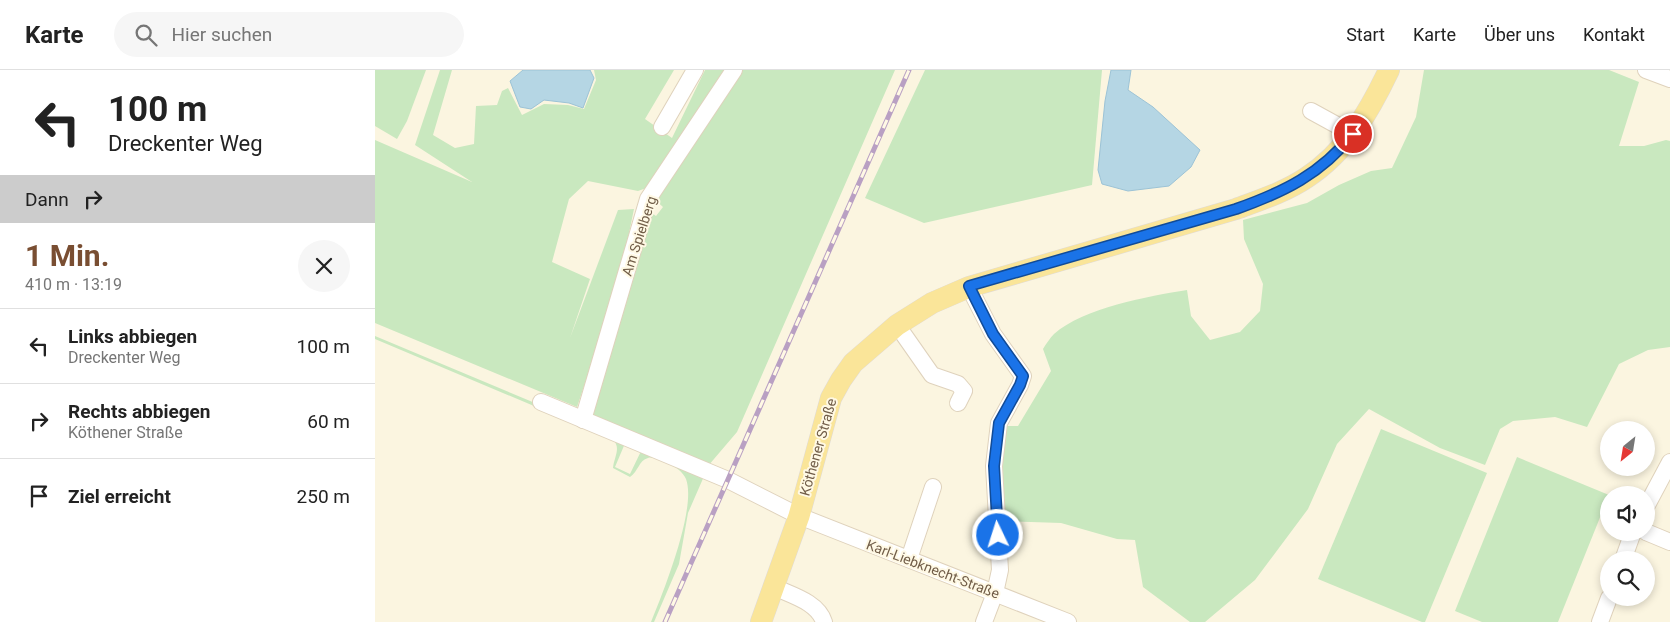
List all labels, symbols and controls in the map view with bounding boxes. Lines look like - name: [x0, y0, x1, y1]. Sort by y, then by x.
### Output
- search box: [114, 12, 464, 57]
- text: Karte: [25, 21, 84, 49]
- icon: search: [132, 21, 160, 49]
- text: Hier suchen: [172, 23, 272, 46]
- text: Start: [1346, 24, 1385, 45]
- text: Karte: [1413, 24, 1456, 45]
- text: Über uns: [1484, 24, 1555, 45]
- text: Kontakt: [1583, 24, 1645, 45]
- text: 100 m: [108, 89, 207, 130]
- icon: left: [25, 90, 90, 155]
- pin: [1332, 113, 1374, 155]
- icon: arrive: [1339, 120, 1367, 148]
- text: Dreckenter Weg: [108, 131, 263, 156]
- icon: right: [79, 185, 107, 213]
- text: Dann: [25, 188, 69, 211]
- street label: Am Spielberg: [619, 194, 659, 278]
- text: 1 Min.: [25, 238, 109, 273]
- button: close: [298, 240, 350, 292]
- text: 410 m · 13:19: [25, 275, 122, 294]
- text: Links abbiegen: [68, 325, 197, 348]
- icon: left: [25, 332, 53, 360]
- text: 100 m: [297, 335, 350, 358]
- text: Dreckenter Weg: [68, 348, 180, 367]
- street label: Köthener Straße: [796, 397, 840, 497]
- text: Rechts abbiegen: [68, 400, 210, 423]
- icon: right: [25, 407, 53, 435]
- text: 60 m: [307, 410, 350, 433]
- north arrow: [1600, 421, 1655, 476]
- map controls: [1600, 421, 1655, 606]
- text: Köthener Straße: [68, 423, 183, 442]
- icon: arrive: [25, 482, 53, 510]
- text: Ziel erreicht: [68, 485, 171, 508]
- text: 250 m: [297, 485, 350, 508]
- button: sound: [1600, 486, 1655, 541]
- position arrow: [971, 508, 1023, 560]
- street label: Karl-Liebknecht-Straße: [864, 536, 1002, 602]
- button: search: [1600, 551, 1655, 606]

